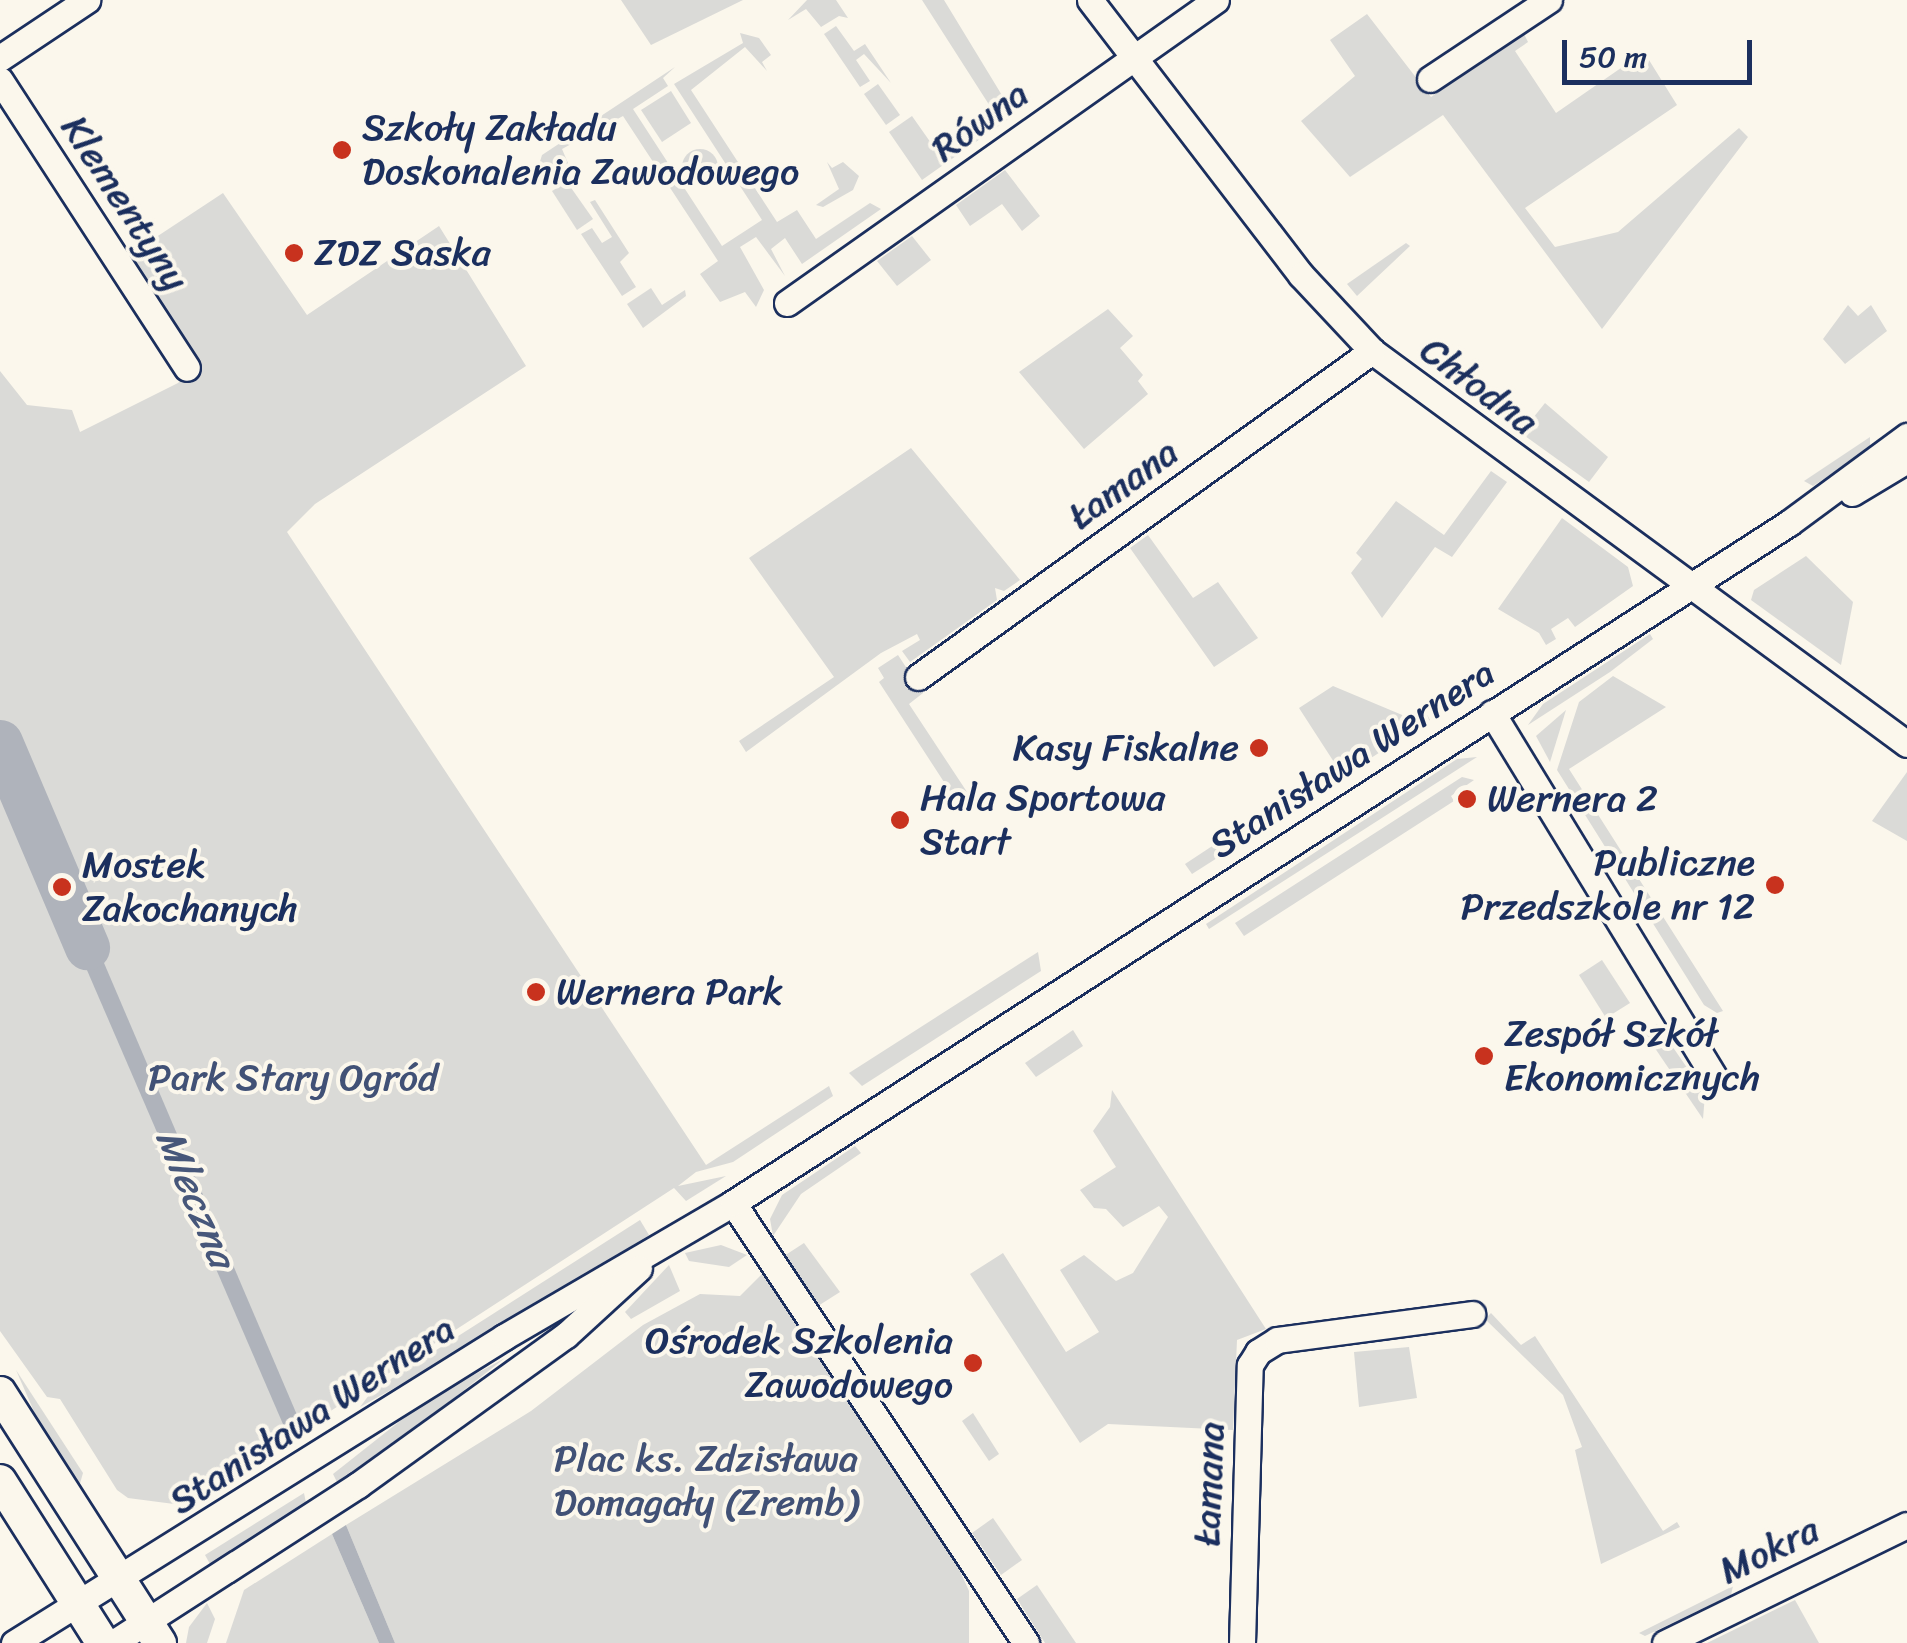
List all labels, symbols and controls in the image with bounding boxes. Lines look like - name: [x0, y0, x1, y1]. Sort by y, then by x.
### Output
- scale bar: [1567, 20, 1757, 82]
- text: 50 m: [1579, 30, 1647, 84]
- street label: Równa: [923, 71, 1037, 171]
- place label: Szkoły Zakładu Doskonalenia Zawodowego: [362, 105, 799, 194]
- street label: Klementyny: [52, 107, 198, 299]
- marker: Szkoły Zakładu Doskonalenia Zawodowego: [331, 139, 353, 161]
- place label: ZDZ Saska: [314, 230, 491, 276]
- marker: ZDZ Saska: [283, 242, 305, 264]
- street label: Chłodna: [1411, 327, 1547, 445]
- street label: Łamana: [1059, 429, 1187, 539]
- street label: Stanisława Wernera: [1200, 649, 1504, 869]
- place label: Kasy Fiskalne: [1012, 725, 1239, 771]
- marker: Kasy Fiskalne: [1248, 737, 1270, 759]
- place label: Hala Sportowa Start: [920, 775, 1165, 864]
- place label: Wernera 2: [1487, 776, 1658, 822]
- marker: Wernera 2: [1456, 788, 1478, 810]
- marker: Hala Sportowa Start: [889, 809, 911, 831]
- place label: Publiczne Przedszkole nr 12: [1461, 840, 1755, 929]
- place label: Mostek Zakochanych: [82, 842, 298, 932]
- marker: Publiczne Przedszkole nr 12: [1764, 874, 1786, 896]
- marker: Mostek Zakochanych: [51, 876, 73, 898]
- place label: Wernera Park: [556, 969, 783, 1015]
- marker: Wernera Park: [525, 981, 547, 1003]
- place label: Zespół Szkół Ekonomicznych: [1504, 1011, 1760, 1100]
- marker: Zespół Szkół Ekonomicznych: [1473, 1045, 1495, 1067]
- park label: Park Stary Ogród: [148, 1055, 438, 1101]
- water label: Mleczna: [146, 1122, 246, 1274]
- street label: Stanisława Wernera: [160, 1305, 464, 1525]
- place label: Ośrodek Szkolenia Zawodowego: [645, 1318, 953, 1408]
- marker: Ośrodek Szkolenia Zawodowego: [962, 1352, 984, 1374]
- street label: Łamana: [1184, 1421, 1234, 1547]
- park label: Plac ks. Zdzisława Domagały (Zremb): [554, 1436, 858, 1526]
- street label: Mokra: [1712, 1506, 1826, 1594]

